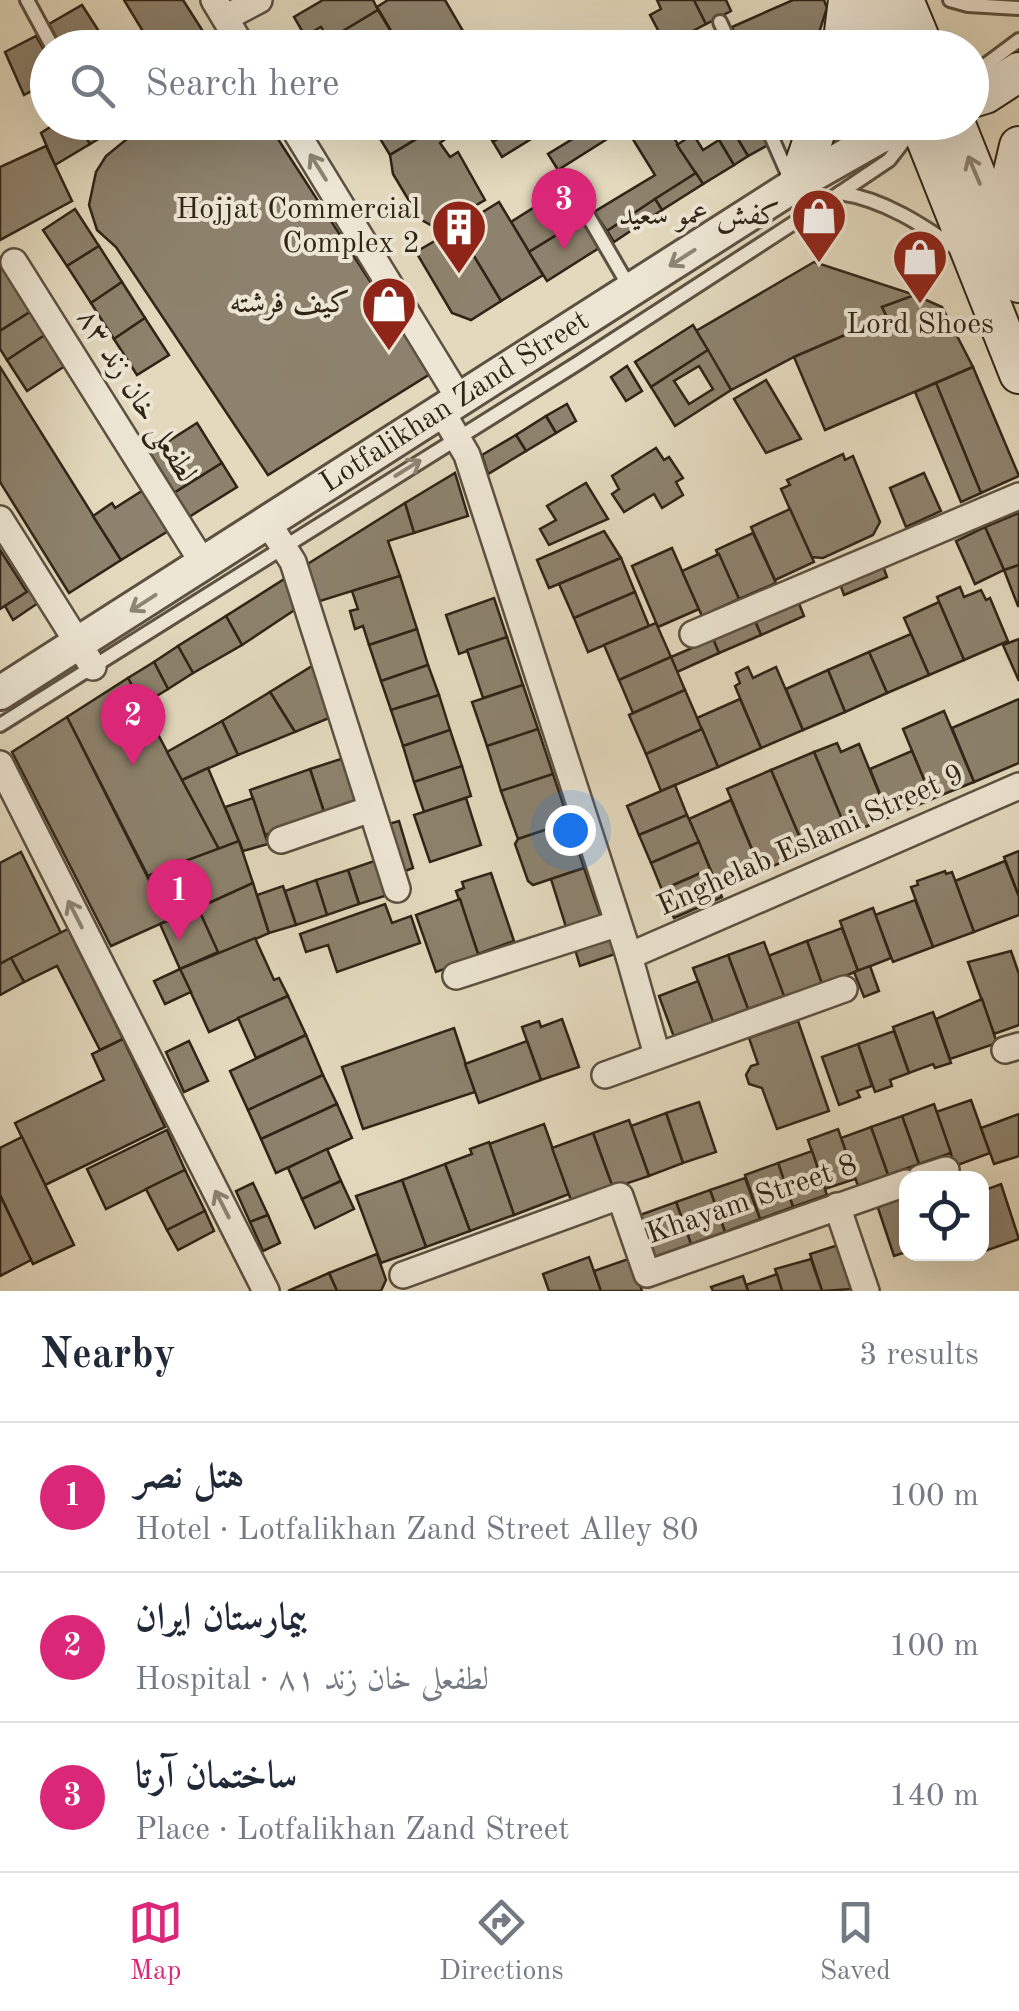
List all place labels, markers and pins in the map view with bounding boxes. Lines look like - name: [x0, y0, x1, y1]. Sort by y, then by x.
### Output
- pin: 3: [532, 168, 596, 250]
- shop icon: کفش عمو سعید: [789, 186, 849, 265]
- place label: Hojjat Commercial Complex 2: [176, 195, 420, 259]
- building icon: Hojjat Commercial Complex 2: [429, 197, 489, 276]
- place label: کفش عمو سعید: [619, 201, 780, 234]
- shop icon: Lord Shoes: [890, 227, 950, 306]
- shop icon: کیف فرشته: [359, 274, 419, 353]
- place label: کیف فرشته: [229, 289, 350, 321]
- place label: Lord Shoes: [846, 310, 994, 340]
- pin: 2: [100, 684, 166, 766]
- pin: 1: [146, 858, 212, 941]

